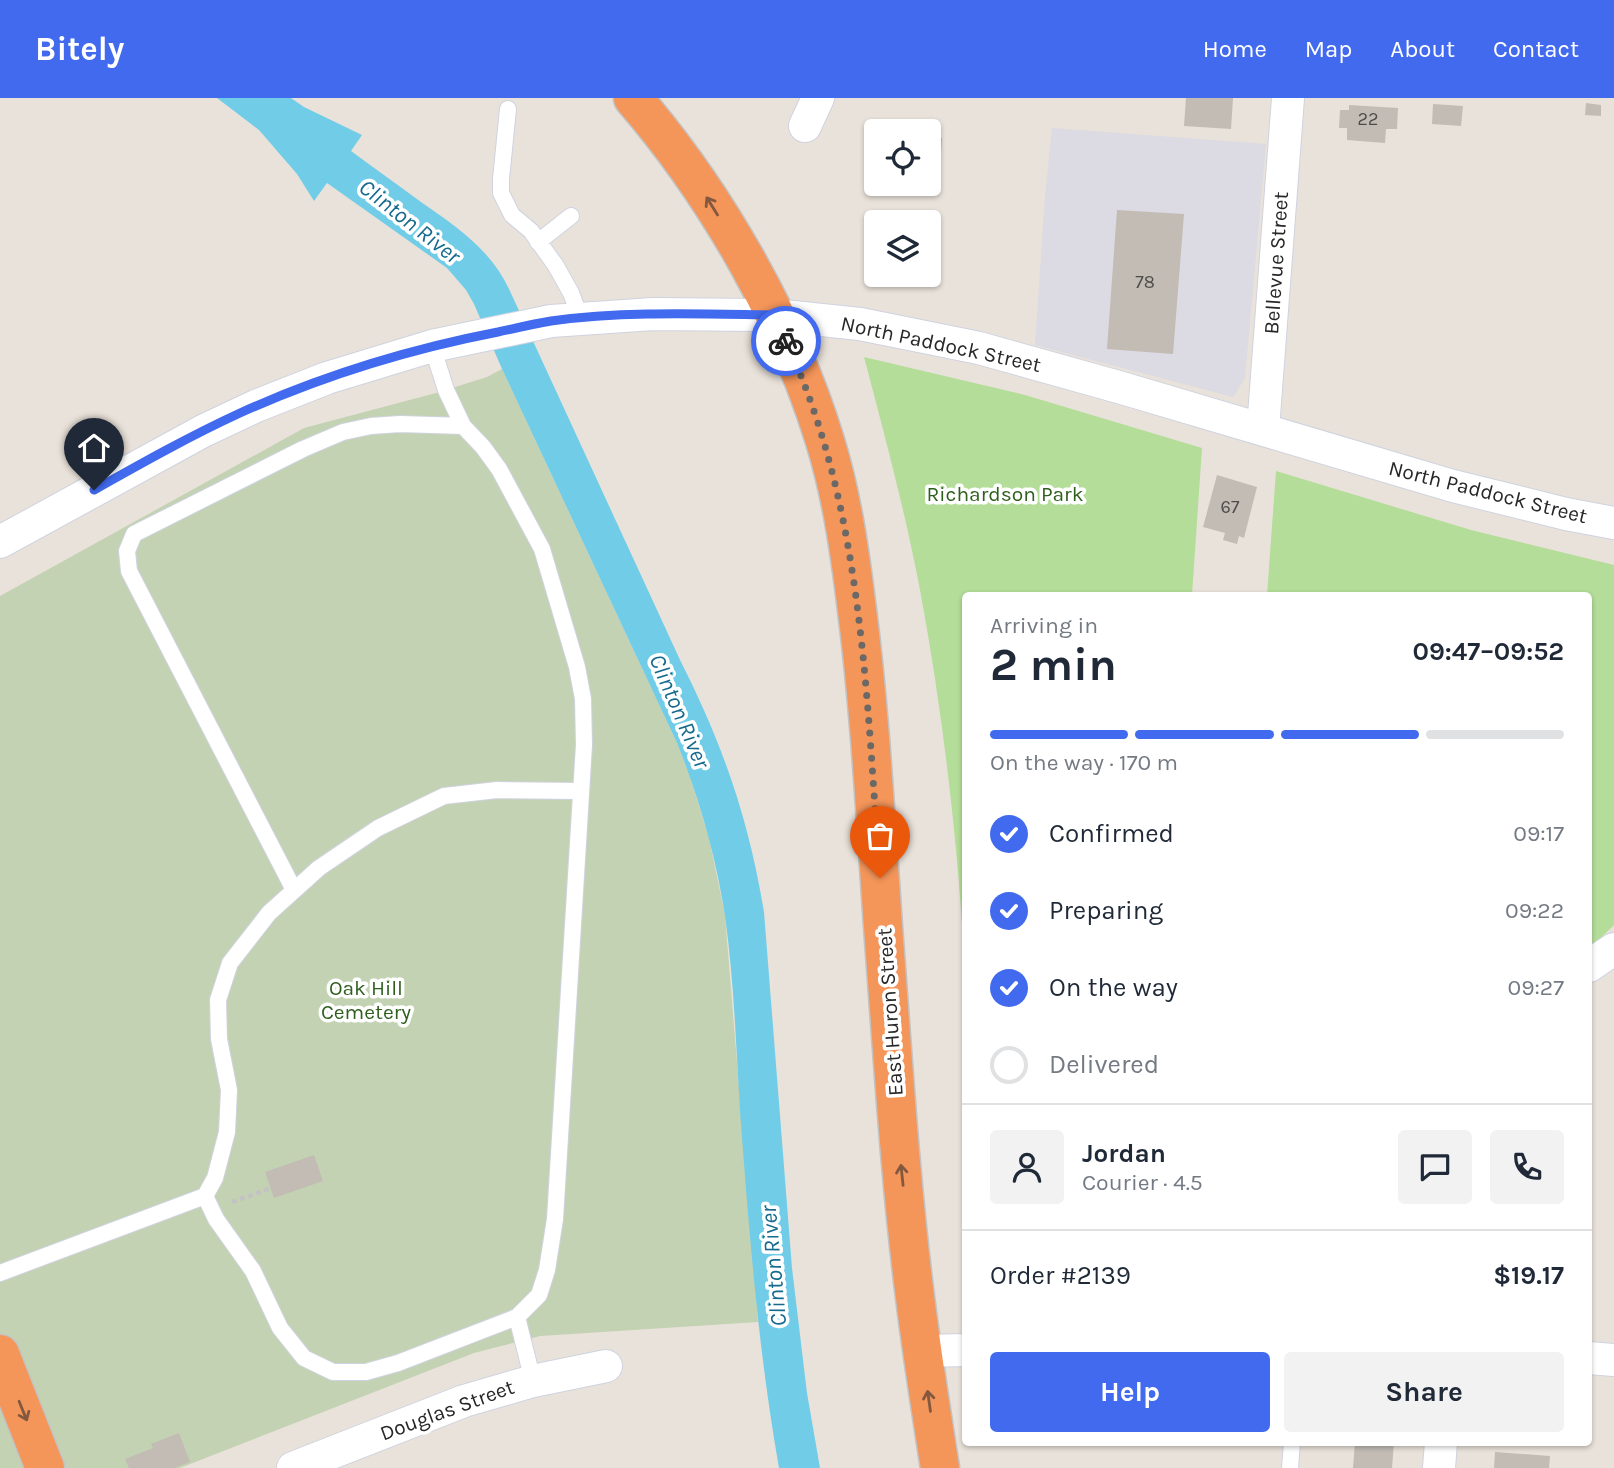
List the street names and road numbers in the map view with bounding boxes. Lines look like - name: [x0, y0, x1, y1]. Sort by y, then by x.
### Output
- street label: Bellevue Street: [1259, 191, 1293, 335]
- street label: North Paddock Street: [839, 311, 1043, 377]
- street label: North Paddock Street: [1386, 456, 1590, 528]
- street label: East Huron Street: [872, 927, 908, 1097]
- street label: Douglas Street: [377, 1375, 517, 1445]

